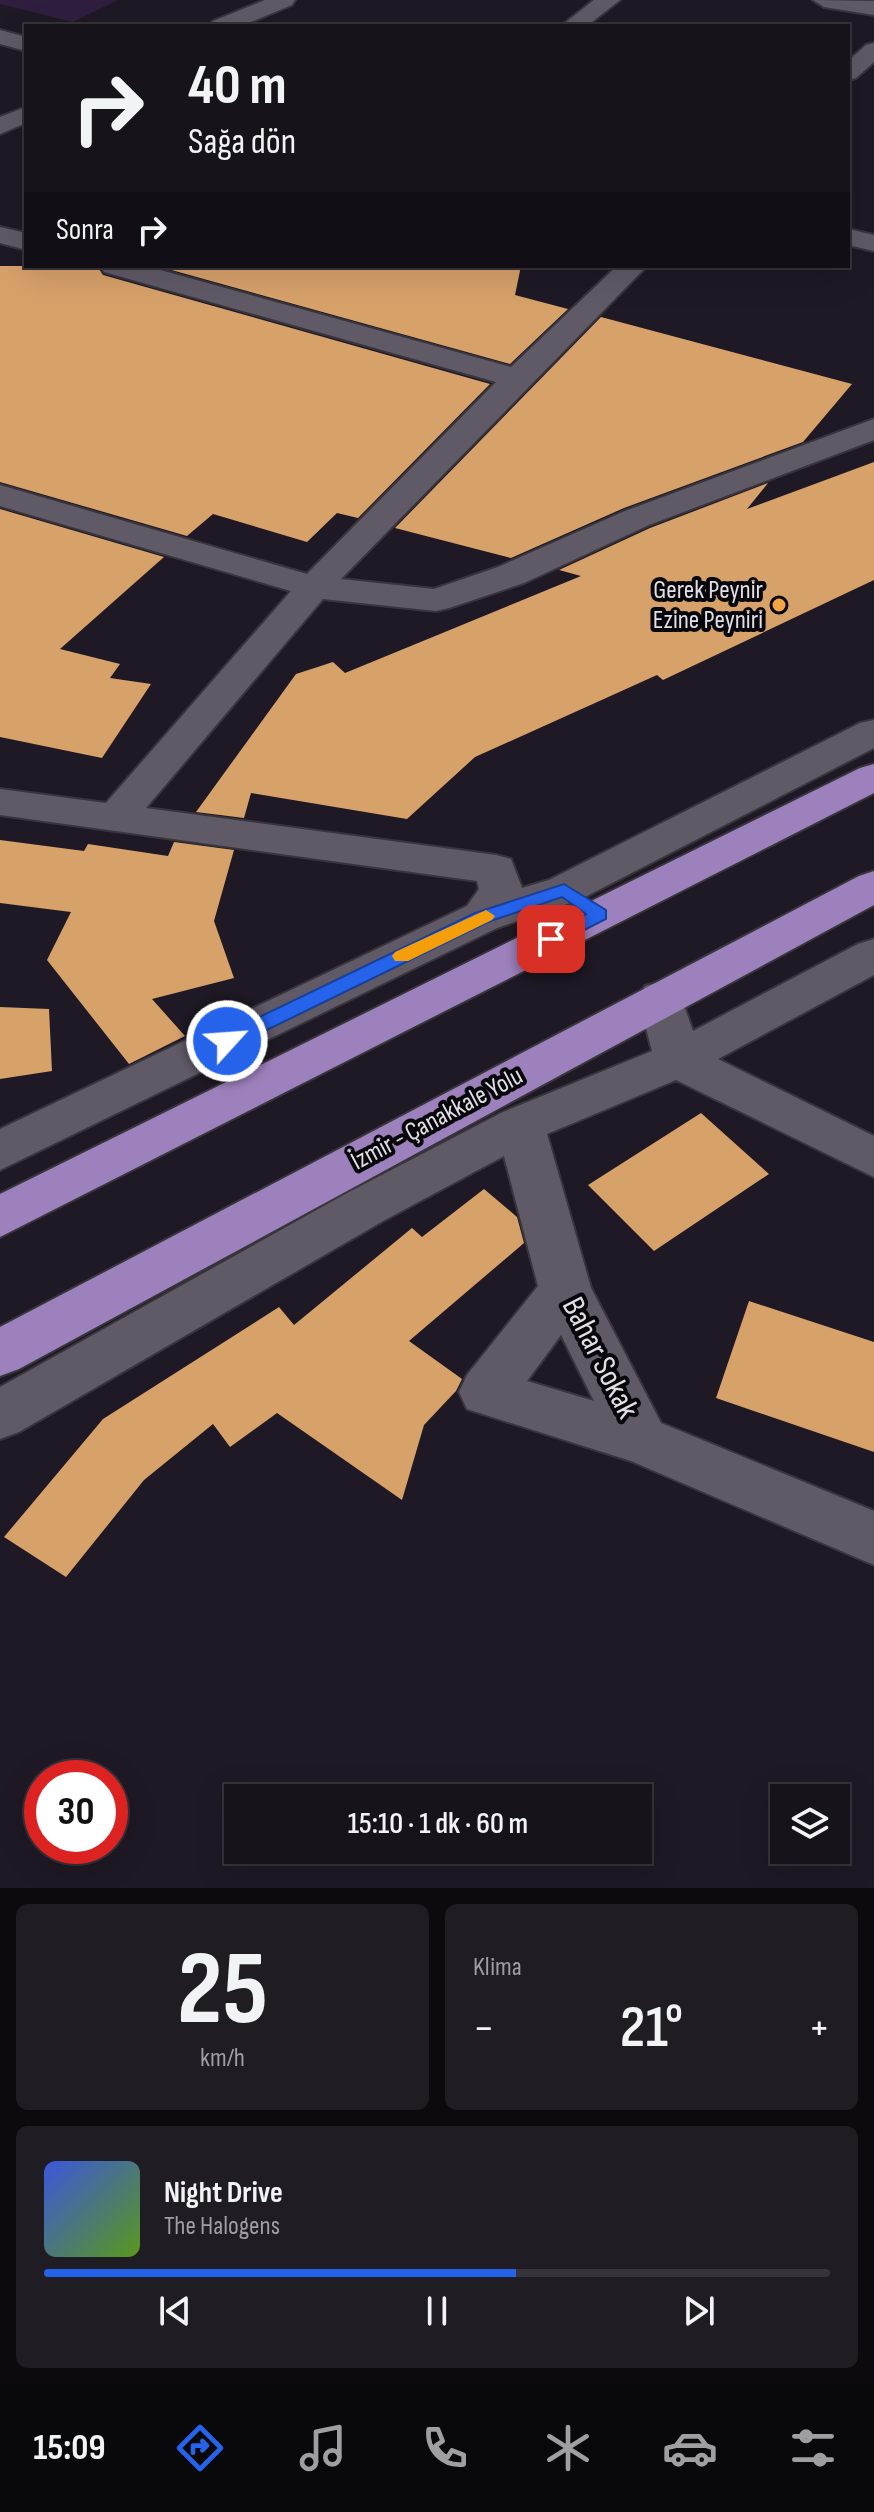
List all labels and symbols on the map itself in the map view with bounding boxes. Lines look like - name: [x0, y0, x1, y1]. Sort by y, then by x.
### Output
- place label: Gerek Peynir Ezine Peyniri: [653, 575, 764, 636]
- marker: Gerek Peynir Ezine Peyniri: [770, 596, 788, 614]
- pin: [517, 905, 585, 973]
- position arrow: [185, 999, 269, 1083]
- street label: İzmir - Çanakkale Yolu: [346, 1061, 528, 1177]
- street label: Bahar Sokak: [553, 1291, 647, 1425]
- speed limit sign: 30: [24, 1760, 128, 1864]

